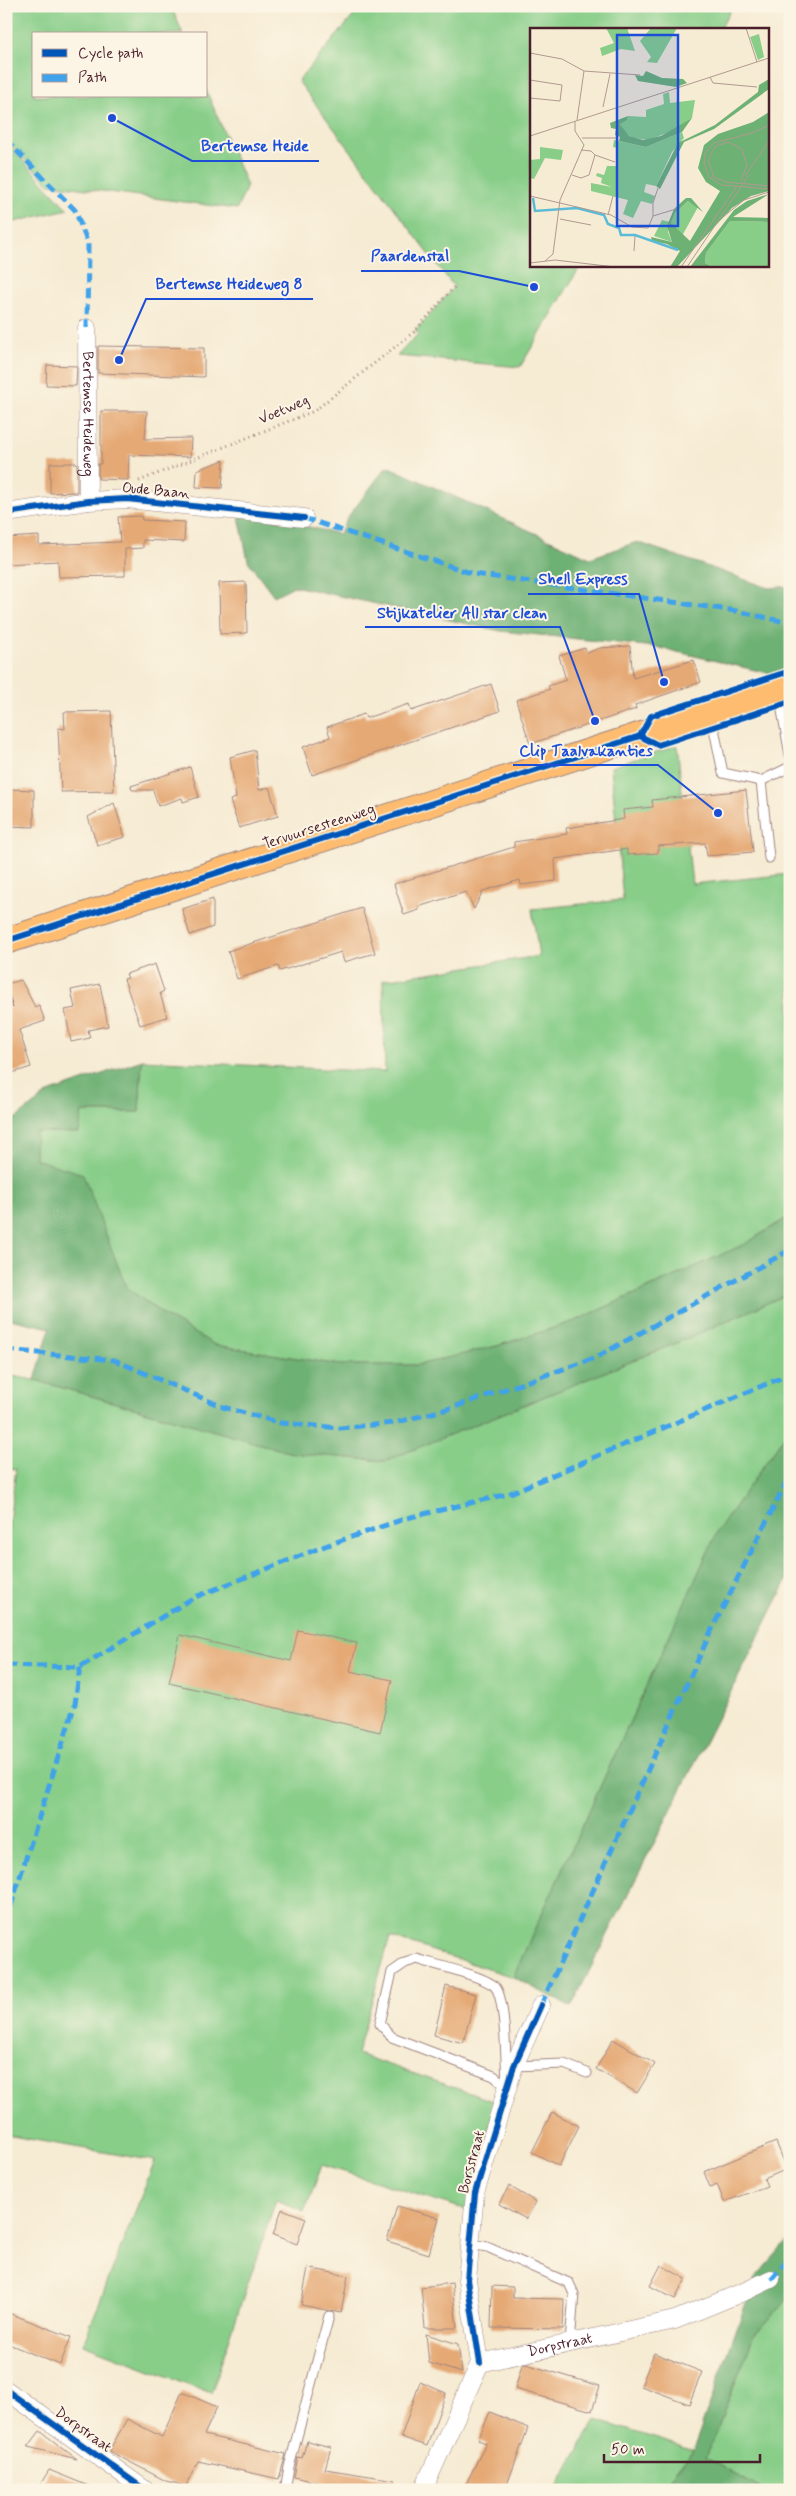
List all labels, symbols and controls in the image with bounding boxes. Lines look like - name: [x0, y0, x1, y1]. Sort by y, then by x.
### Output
- inset map: [530, 28, 768, 266]
- legend: [32, 32, 208, 98]
- text: Cycle path: [78, 44, 143, 64]
- text: Path: [78, 68, 107, 88]
- callout: Bertemse Heide: [192, 130, 319, 161]
- text: Bertemse Heide: [201, 136, 309, 157]
- callout: Paardenstal: [361, 240, 459, 271]
- text: Paardenstal: [371, 246, 449, 267]
- callout: Bertemse Heideweg 8: [146, 268, 313, 299]
- text: Bertemse Heideweg 8: [155, 274, 303, 297]
- street label: Bertemse Heideweg: [77, 351, 98, 477]
- street label: Voetweg: [256, 390, 312, 430]
- street label: Oude Baan: [121, 478, 191, 504]
- callout: Shell Express: [528, 563, 639, 594]
- text: Shell Express: [538, 569, 628, 590]
- callout: Stijkatelier All star clean: [365, 596, 560, 627]
- text: Stijkatelier All star clean: [377, 603, 547, 624]
- callout: Clip Taalvakanties: [513, 734, 658, 765]
- text: Clip Taalvakanties: [519, 741, 654, 762]
- street label: Tervuursesteenweg: [260, 799, 378, 856]
- street label: Borsstraat: [454, 2128, 490, 2196]
- street label: Dorpstraat: [526, 2328, 595, 2362]
- street label: Dorpstraat: [51, 2403, 116, 2458]
- scale bar: [604, 2431, 760, 2463]
- text: 50 m: [611, 2440, 645, 2460]

